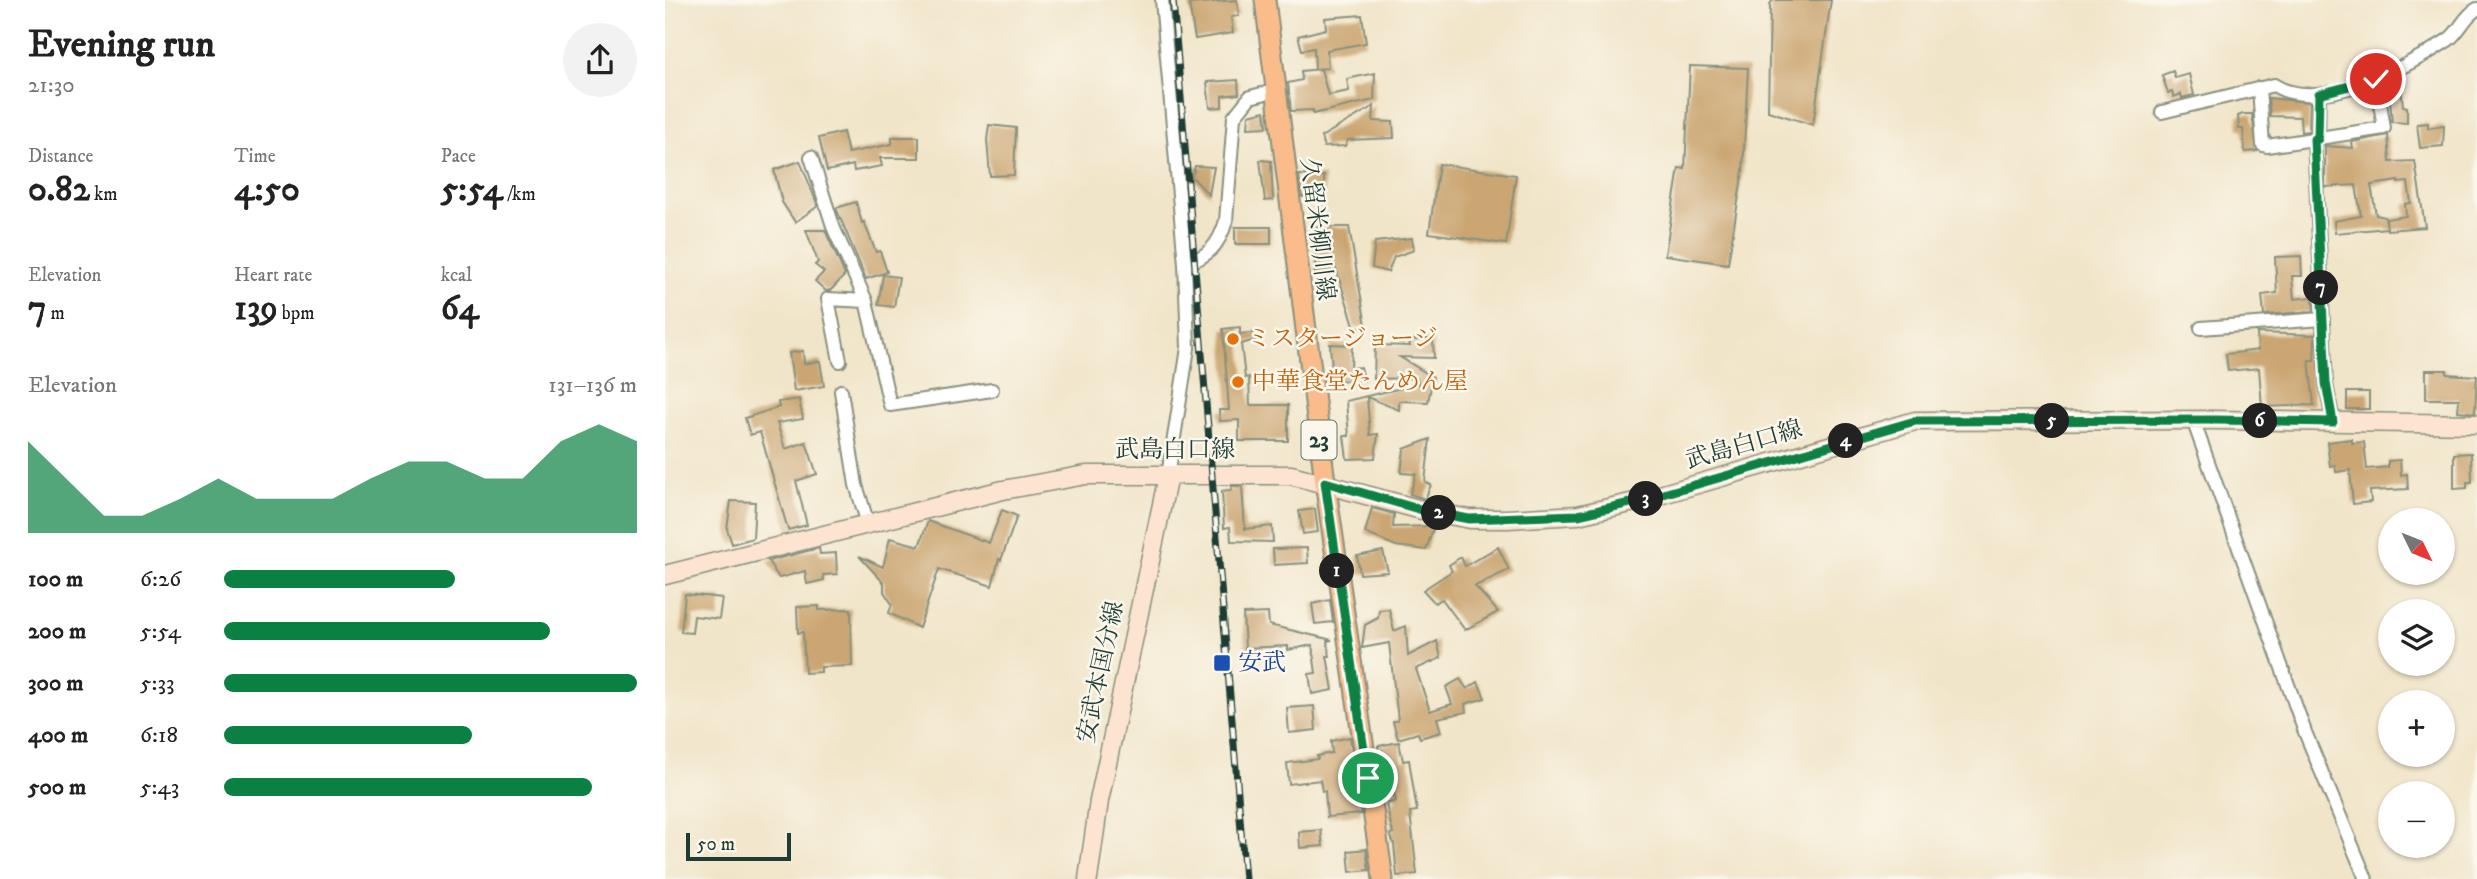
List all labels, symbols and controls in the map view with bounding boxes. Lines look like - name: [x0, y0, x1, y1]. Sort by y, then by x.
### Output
- text: Evening run: [28, 21, 215, 69]
- button: share: [563, 23, 637, 97]
- pin: [2346, 49, 2406, 109]
- icon: check: [2357, 60, 2395, 98]
- text: 21:30: [28, 71, 75, 100]
- text: Distance: [28, 145, 93, 168]
- text: Time: [234, 145, 276, 168]
- text: Pace: [441, 145, 476, 168]
- street label: 久留米柳川線: [1293, 156, 1341, 302]
- text: 0.82: [28, 168, 90, 212]
- text: 4:50: [234, 168, 300, 212]
- text: 5:54: [441, 168, 503, 212]
- text: km: [90, 183, 118, 206]
- text: /km: [503, 183, 536, 206]
- text: Elevation: [28, 264, 102, 287]
- text: Heart rate: [234, 264, 312, 287]
- text: kcal: [441, 264, 472, 287]
- pin: 7: [2303, 270, 2339, 306]
- text: 7: [2315, 276, 2326, 299]
- text: 7: [28, 287, 46, 331]
- text: 139: [234, 287, 278, 331]
- text: 64: [441, 287, 479, 331]
- text: m: [46, 302, 65, 325]
- text: bpm: [278, 302, 315, 325]
- place label: ミスタージョージ: [1247, 324, 1438, 354]
- marker: ミスタージョージ: [1225, 331, 1241, 347]
- place label: 中華食堂たんめん屋: [1252, 367, 1468, 397]
- text: Elevation: [28, 371, 117, 400]
- text: 131–136 m: [548, 371, 637, 400]
- marker: 中華食堂たんめん屋: [1230, 374, 1246, 390]
- pin: 5: [2035, 404, 2069, 438]
- pin: 6: [2243, 404, 2277, 438]
- text: 5: [2047, 409, 2056, 432]
- text: 6: [2255, 409, 2264, 432]
- street label: 武島白口線: [1682, 414, 1806, 476]
- road number: 23: [1301, 420, 1337, 460]
- pin: 4: [1829, 424, 1863, 458]
- text: 4: [1840, 429, 1851, 452]
- street label: 武島白口線: [1115, 435, 1235, 465]
- pin: 3: [1629, 482, 1663, 516]
- text: 3: [1642, 487, 1649, 510]
- pin: 2: [1421, 496, 1457, 530]
- text: 2: [1434, 501, 1443, 524]
- north arrow: [2378, 508, 2455, 584]
- map controls: [2378, 508, 2455, 858]
- pin: 1: [1319, 554, 1355, 588]
- text: 1: [1333, 559, 1340, 582]
- text: 100 m: [28, 565, 83, 594]
- text: 6:26: [140, 565, 181, 594]
- street label: 安武本国分線: [1071, 598, 1131, 746]
- button: layers: [2378, 599, 2455, 676]
- text: 200 m: [28, 617, 86, 646]
- text: 5:54: [140, 617, 181, 646]
- place label: 安武: [1238, 648, 1286, 678]
- marker: 安武: [1212, 653, 1232, 673]
- text: 300 m: [28, 669, 84, 698]
- text: 5:33: [140, 669, 175, 698]
- button: +: [2378, 690, 2455, 767]
- text: 400 m: [28, 721, 88, 750]
- text: 6:18: [140, 721, 178, 750]
- pin: [1338, 748, 1398, 808]
- icon: arrive: [1349, 759, 1387, 797]
- text: 500 m: [28, 773, 86, 802]
- text: 5:43: [140, 773, 179, 802]
- button: −: [2378, 781, 2455, 858]
- scale bar: [686, 830, 791, 862]
- text: 50 m: [697, 833, 735, 856]

